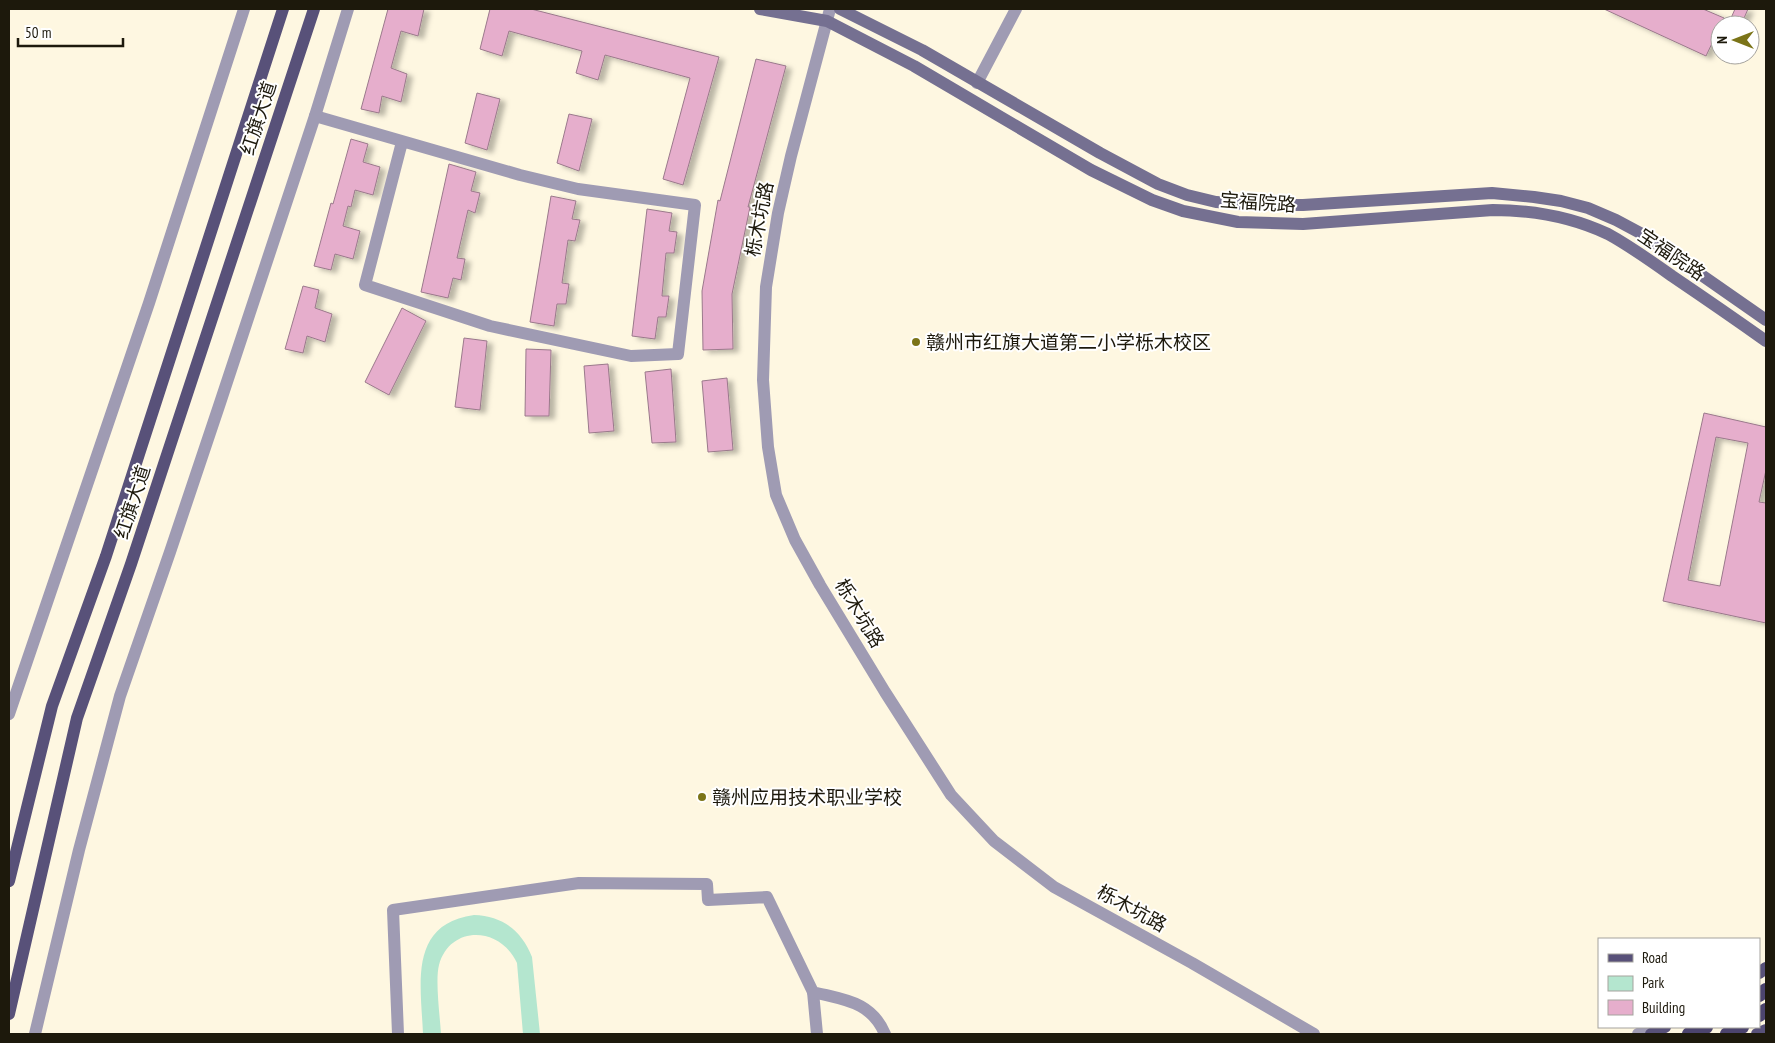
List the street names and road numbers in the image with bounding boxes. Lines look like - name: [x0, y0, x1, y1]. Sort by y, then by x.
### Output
- street label: 红旗大道: [235, 78, 281, 158]
- street label: 栎木坑路: [740, 179, 778, 259]
- street label: 宝福院路: [1219, 187, 1297, 217]
- street label: 宝福院路: [1634, 223, 1710, 285]
- street label: 红旗大道: [109, 462, 155, 542]
- street label: 栎木坑路: [830, 574, 890, 652]
- street label: 栎木坑路: [1093, 879, 1171, 937]

